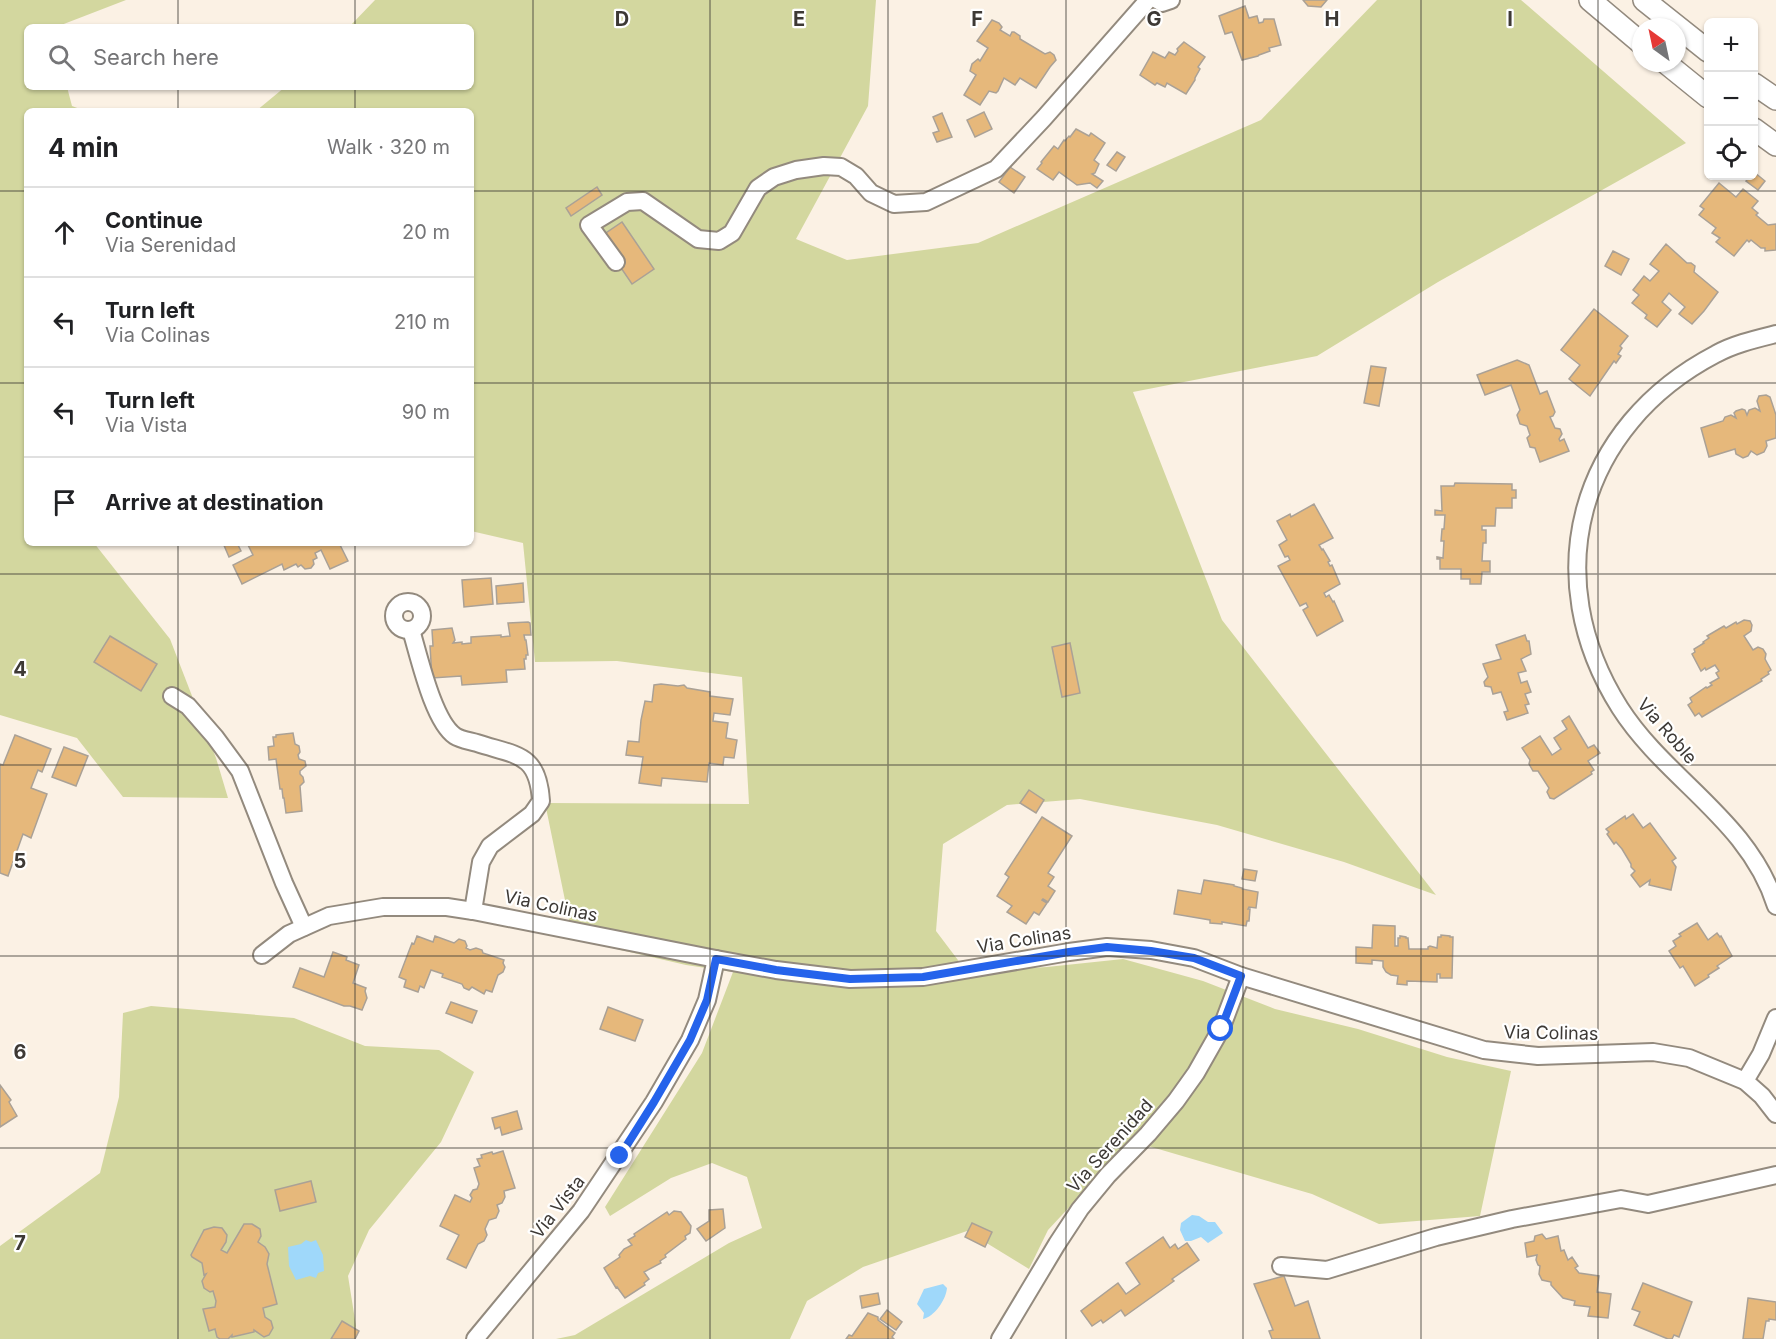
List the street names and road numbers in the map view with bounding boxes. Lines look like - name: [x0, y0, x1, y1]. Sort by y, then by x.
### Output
- street label: Via Roble: [1633, 694, 1702, 768]
- street label: Via Colinas: [503, 885, 600, 926]
- street label: Via Colinas: [975, 922, 1072, 957]
- street label: Via Colinas: [1503, 1021, 1599, 1044]
- street label: Via Serenidad: [1062, 1095, 1157, 1197]
- street label: Via Vista: [526, 1171, 589, 1242]

